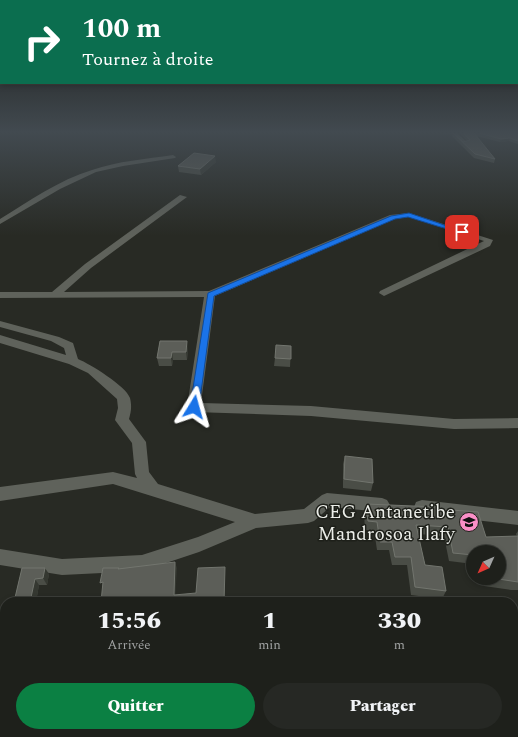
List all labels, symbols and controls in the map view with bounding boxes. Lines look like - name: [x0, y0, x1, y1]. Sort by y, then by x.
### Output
- text: 100 m: [82, 7, 161, 50]
- icon: right: [16, 16, 68, 68]
- text: Tournez à droite: [82, 46, 214, 73]
- pin: [445, 215, 479, 249]
- icon: arrive: [451, 221, 473, 243]
- position arrow: [173, 386, 215, 428]
- place label: CEG Antanetibe Mandrosoa Ilafy: [315, 498, 456, 549]
- school or university icon: CEG Antanetibe Mandrosoa Ilafy: [458, 511, 480, 533]
- north arrow: [466, 545, 506, 585]
- map controls: [466, 545, 506, 585]
- text: 15:56: [97, 603, 161, 639]
- text: 1: [262, 603, 277, 639]
- text: 330: [378, 603, 421, 639]
- text: Arrivée: [108, 635, 151, 655]
- text: min: [258, 635, 281, 655]
- text: m: [394, 635, 405, 655]
- button: Quitter: [16, 683, 255, 729]
- button: Partager: [263, 683, 502, 729]

